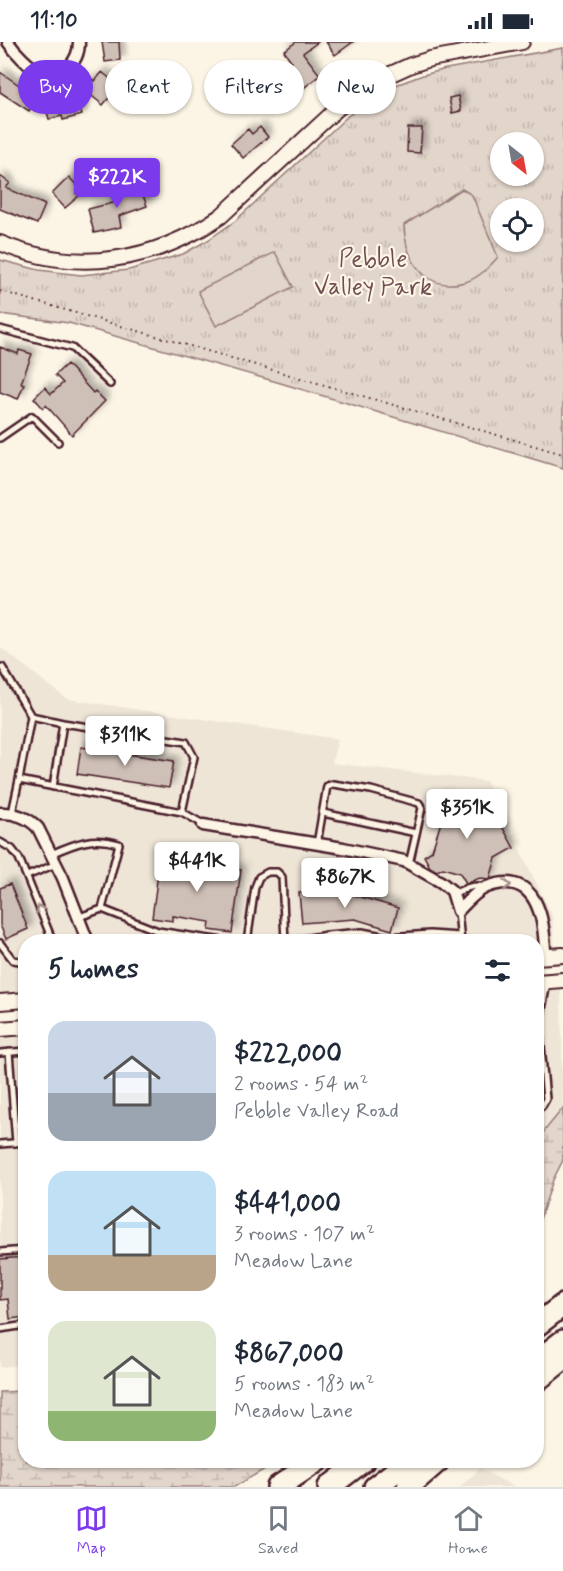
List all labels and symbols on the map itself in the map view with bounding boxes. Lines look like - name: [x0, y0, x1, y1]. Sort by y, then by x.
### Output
- north arrow: [490, 132, 544, 186]
- pin: $222K: [75, 158, 159, 209]
- park label: Pebble Valley Park: [314, 244, 432, 303]
- pin: $311K: [83, 716, 167, 767]
- pin: $351K: [425, 789, 509, 840]
- pin: $441K: [155, 842, 239, 893]
- pin: $867K: [303, 858, 387, 909]
- one-way arrow: [503, 879, 512, 891]
- one-way arrow: [35, 905, 47, 916]

